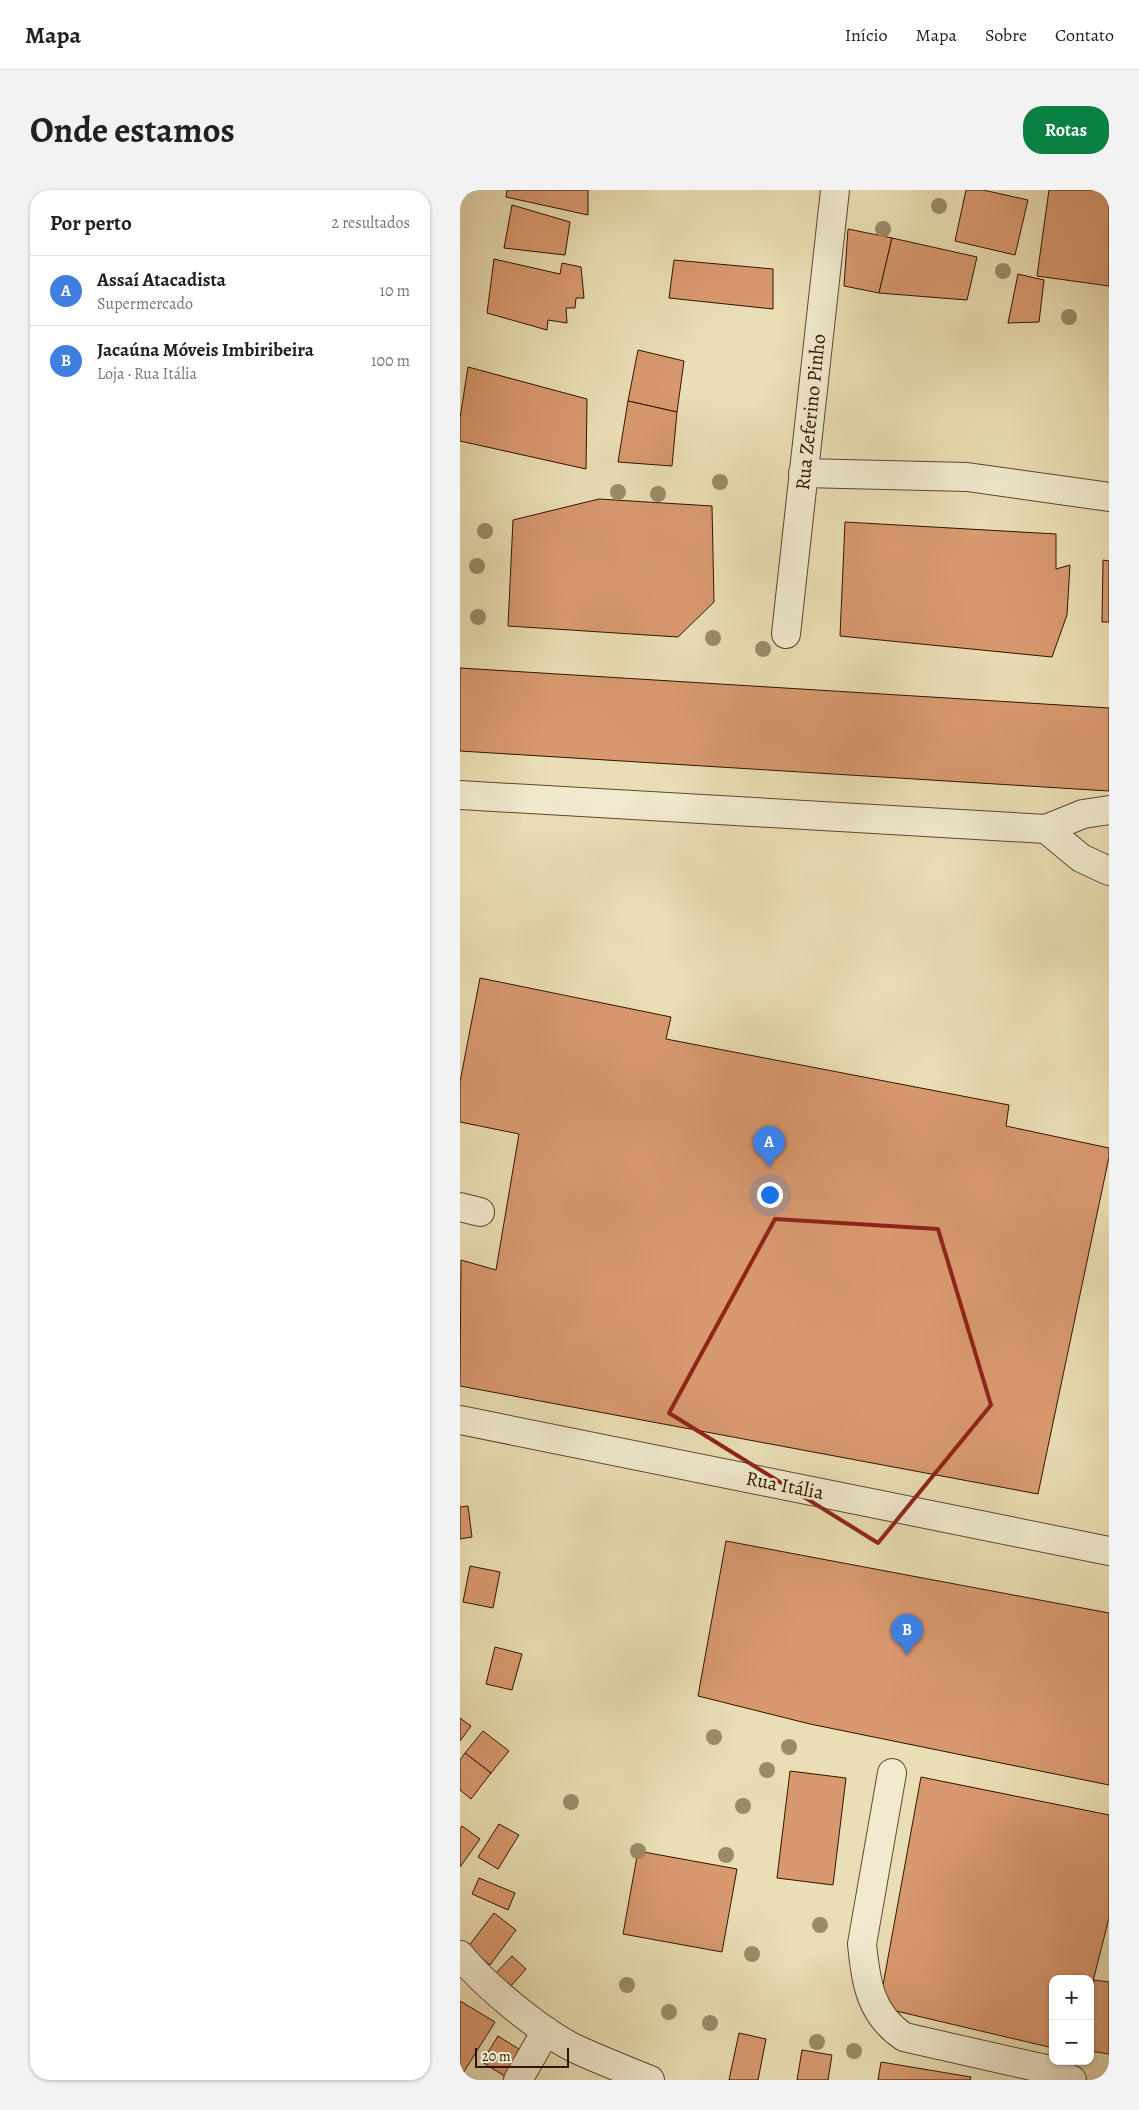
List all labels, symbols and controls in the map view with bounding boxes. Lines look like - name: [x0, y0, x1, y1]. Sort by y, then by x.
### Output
- text: Mapa: [25, 19, 81, 51]
- text: Início: [845, 23, 888, 47]
- text: Mapa: [916, 23, 957, 47]
- text: Sobre: [985, 23, 1027, 47]
- text: Contato: [1055, 23, 1114, 47]
- text: Onde estamos: [30, 106, 235, 154]
- button: Rotas: [1023, 106, 1109, 154]
- text: Por perto: [50, 209, 132, 237]
- text: 2 resultados: [331, 212, 410, 234]
- text: Assaí Atacadista: [97, 267, 226, 293]
- text: A: [61, 280, 71, 302]
- text: 10 m: [380, 280, 410, 302]
- text: Supermercado: [97, 293, 193, 315]
- street label: Rua Zeferino Pinho: [789, 332, 832, 492]
- text: Jacaúna Móveis Imbiribeira: [97, 337, 314, 363]
- text: B: [61, 350, 71, 372]
- text: 100 m: [371, 350, 410, 372]
- text: Loja · Rua Itália: [97, 363, 197, 385]
- pin: A: [753, 1126, 785, 1167]
- your location: [757, 1182, 783, 1208]
- street label: Rua Itália: [744, 1465, 827, 1506]
- pin: B: [891, 1614, 923, 1655]
- map controls: [1049, 1975, 1094, 2065]
- button: +: [1049, 1975, 1094, 2020]
- button: −: [1049, 2020, 1094, 2065]
- scale bar: [475, 2045, 569, 2068]
- text: 20 m: [482, 2047, 511, 2066]

